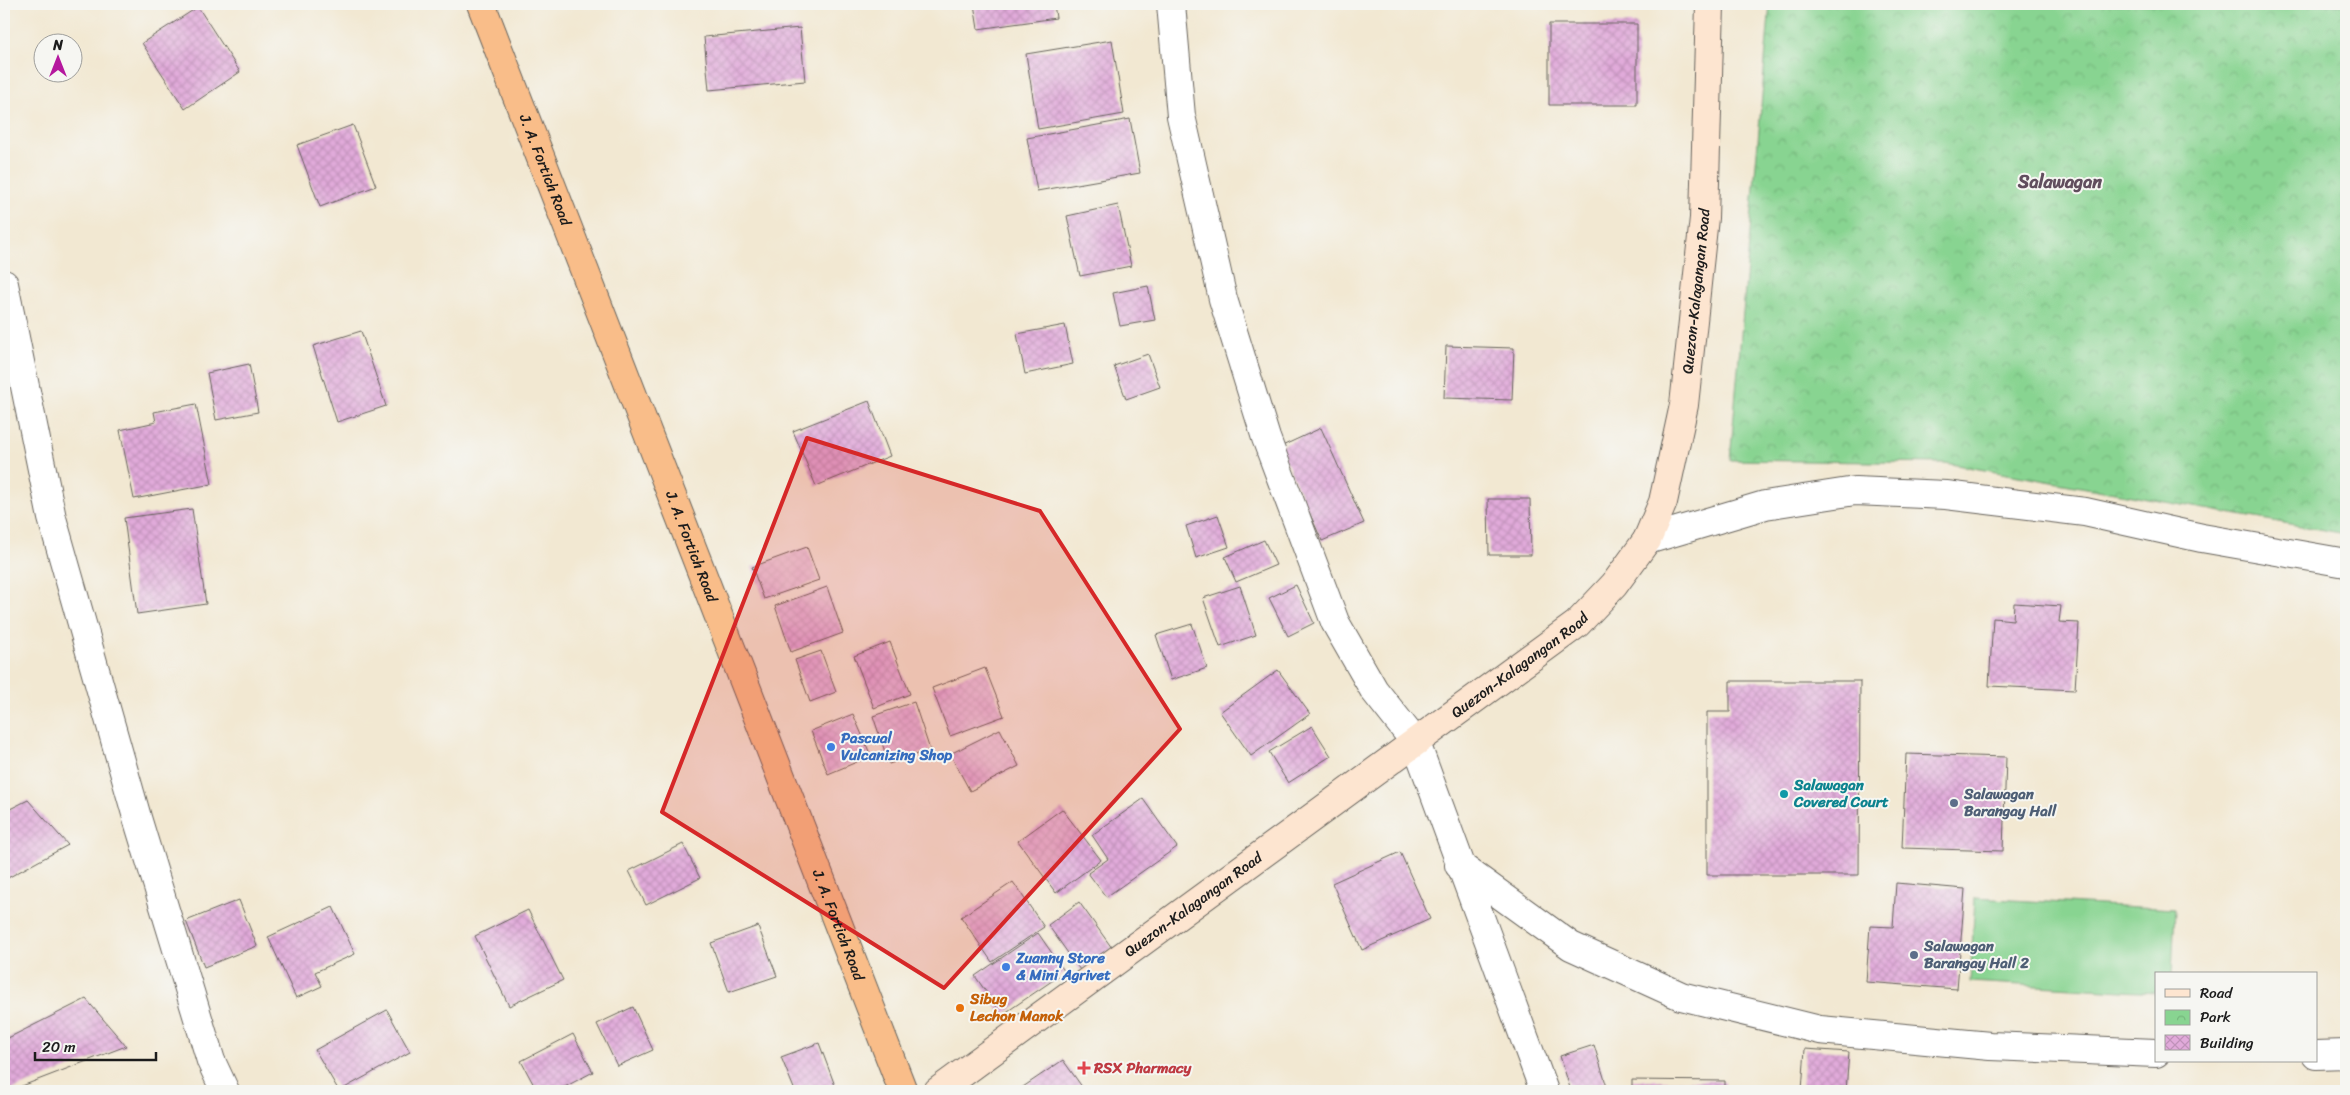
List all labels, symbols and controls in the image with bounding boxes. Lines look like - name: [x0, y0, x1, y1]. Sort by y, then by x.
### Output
- north arrow: [32, 32, 82, 82]
- text: N: [52, 33, 63, 58]
- street label: J. A. Fortich Road: [512, 109, 579, 231]
- district label: Salawagan: [2017, 166, 2102, 198]
- street label: Quezon-Kalagangan Road: [1674, 207, 1717, 375]
- street label: J. A. Fortich Road: [658, 486, 725, 607]
- street label: Quezon-Kalagangan Road: [1445, 605, 1596, 725]
- place label: Pascual Vulcanizing Shop: [841, 725, 952, 768]
- marker: Pascual Vulcanizing Shop: [825, 741, 837, 753]
- place label: Salawagan Covered Court: [1793, 772, 1889, 815]
- place label: Salawagan Barangay Hall: [1963, 781, 2057, 824]
- marker: Salawagan Covered Court: [1778, 788, 1790, 800]
- marker: Salawagan Barangay Hall: [1948, 797, 1960, 809]
- street label: Quezon-Kalagangan Road: [1118, 844, 1269, 964]
- street label: J. A. Fortich Road: [805, 865, 872, 986]
- place label: Salawagan Barangay Hall 2: [1923, 933, 2029, 976]
- place label: Zuanny Store & Mini Agrivet: [1015, 945, 1111, 988]
- marker: Salawagan Barangay Hall 2: [1908, 949, 1920, 961]
- marker: Zuanny Store & Mini Agrivet: [1000, 961, 1012, 973]
- legend: [2155, 972, 2318, 1062]
- text: Road: [2200, 980, 2233, 1006]
- place label: Sibug Lechon Manok: [969, 986, 1064, 1029]
- marker: Sibug Lechon Manok: [954, 1002, 966, 1014]
- text: Park: [2200, 1004, 2231, 1030]
- scale bar: [35, 1030, 156, 1062]
- text: Building: [2200, 1030, 2254, 1056]
- text: 20 m: [42, 1034, 76, 1060]
- place label: RSX Pharmacy: [1093, 1055, 1193, 1081]
- marker: RSX Pharmacy: [1078, 1062, 1090, 1074]

